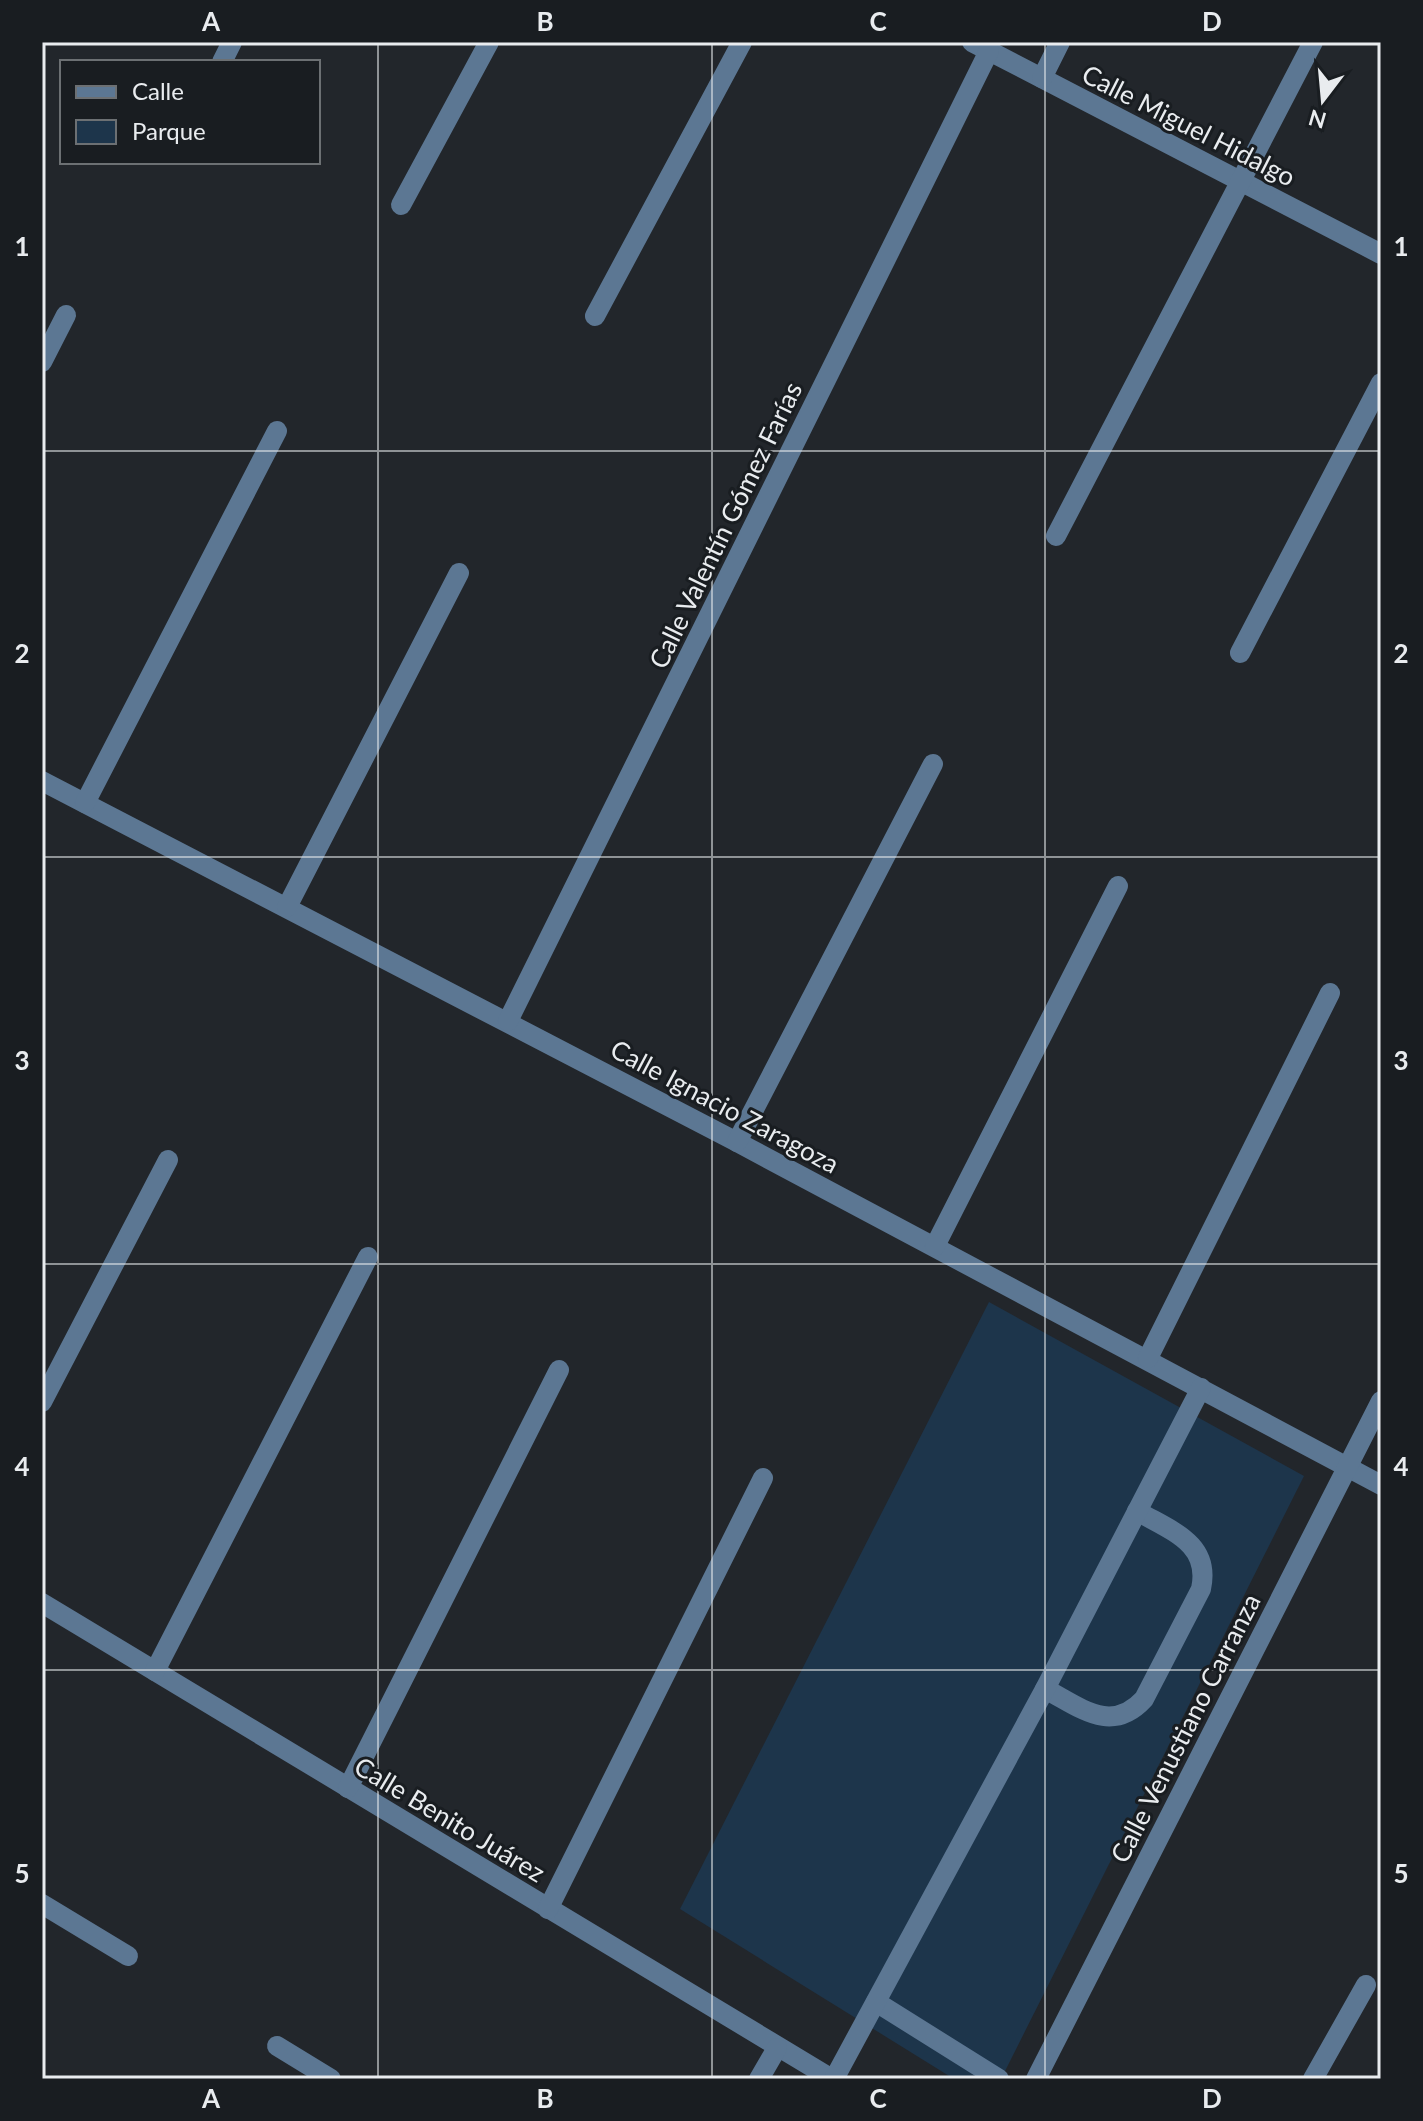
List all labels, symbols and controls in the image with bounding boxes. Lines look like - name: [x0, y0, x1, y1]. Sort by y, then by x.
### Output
- text: A: [201, 5, 221, 37]
- text: B: [536, 5, 554, 37]
- text: C: [869, 5, 887, 37]
- text: D: [1202, 5, 1222, 37]
- street label: Calle Miguel Hidalgo: [1077, 57, 1301, 193]
- legend: [60, 60, 320, 164]
- north arrow: [1283, 60, 1363, 140]
- text: Calle: [132, 76, 184, 105]
- text: N: [1305, 104, 1329, 135]
- text: Parque: [132, 116, 206, 145]
- text: 1: [14, 230, 30, 262]
- text: 1: [1393, 230, 1409, 262]
- street label: Calle Valentín Gómez Farías: [642, 377, 808, 673]
- text: 2: [14, 637, 30, 669]
- text: 2: [1393, 637, 1409, 669]
- street label: Calle Ignacio Zaragoza: [605, 1032, 845, 1180]
- text: 3: [14, 1044, 30, 1076]
- text: 3: [1393, 1044, 1409, 1076]
- text: 4: [14, 1450, 30, 1482]
- text: 4: [1393, 1450, 1409, 1482]
- street label: Calle Venustiano Carranza: [1103, 1588, 1267, 1868]
- street label: Calle Benito Juárez: [349, 1750, 551, 1888]
- text: 5: [14, 1857, 30, 1889]
- text: 5: [1393, 1857, 1409, 1889]
- text: A: [201, 2082, 221, 2114]
- text: B: [536, 2082, 554, 2114]
- text: C: [869, 2082, 887, 2114]
- text: D: [1202, 2082, 1222, 2114]

